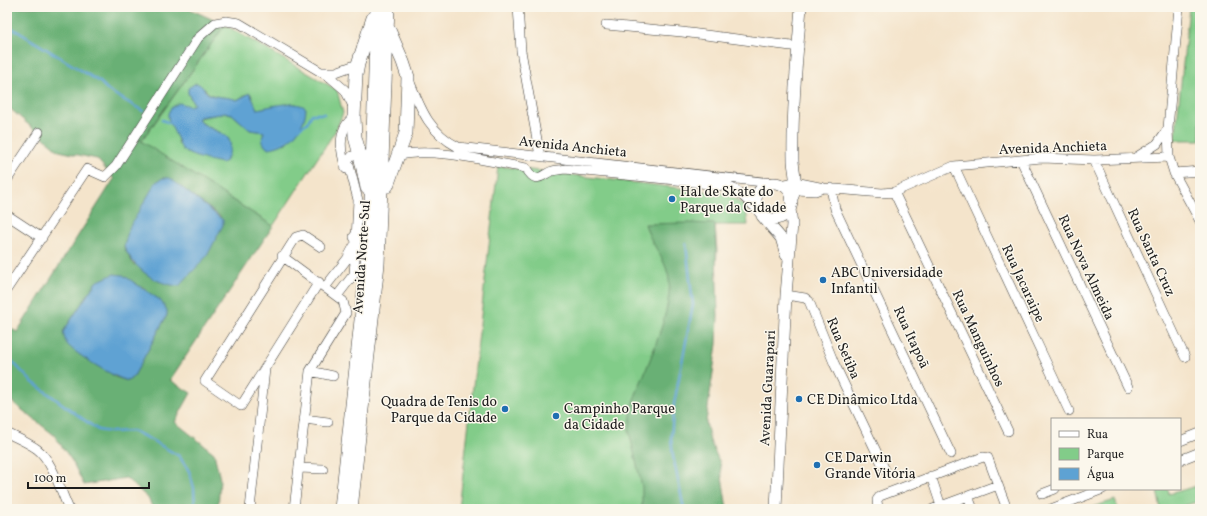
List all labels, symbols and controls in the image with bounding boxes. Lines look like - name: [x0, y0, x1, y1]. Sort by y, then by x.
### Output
- street label: Avenida Anchieta: [518, 132, 628, 163]
- street label: Avenida Anchieta: [999, 137, 1108, 160]
- place label: Hal de Skate do Parque da Cidade: [680, 183, 787, 218]
- marker: Hal de Skate do Parque da Cidade: [667, 194, 677, 204]
- street label: Avenida Norte-Sul: [349, 200, 376, 315]
- street label: Rua Santa Cruz: [1122, 206, 1179, 300]
- street label: Rua Nova Almeida: [1053, 212, 1118, 323]
- street label: Rua Jacaraipe: [996, 242, 1049, 326]
- place label: ABC Universidade Infantil: [831, 264, 943, 299]
- marker: ABC Universidade Infantil: [818, 275, 828, 285]
- street label: Rua Manguinhos: [947, 287, 1008, 390]
- street label: Rua Itapoã: [888, 303, 933, 372]
- street label: Rua Setiba: [821, 315, 864, 382]
- street label: Avenida Guarapari: [756, 330, 781, 447]
- place label: CE Dinâmico Ltda: [807, 391, 918, 410]
- place label: Quadra de Tenis do Parque da Cidade: [381, 393, 497, 428]
- marker: CE Dinâmico Ltda: [794, 394, 804, 404]
- place label: Campinho Parque da Cidade: [564, 400, 675, 435]
- marker: Quadra de Tenis do Parque da Cidade: [500, 404, 510, 414]
- marker: Campinho Parque da Cidade: [551, 411, 561, 421]
- legend: [1051, 418, 1181, 490]
- text: Rua: [1087, 427, 1108, 443]
- text: Parque: [1087, 447, 1124, 463]
- place label: CE Darwin Grande Vitória: [825, 449, 916, 484]
- marker: CE Darwin Grande Vitória: [812, 460, 822, 470]
- scale bar: [28, 464, 149, 490]
- text: Água: [1087, 466, 1114, 483]
- text: 100 m: [34, 471, 67, 487]

